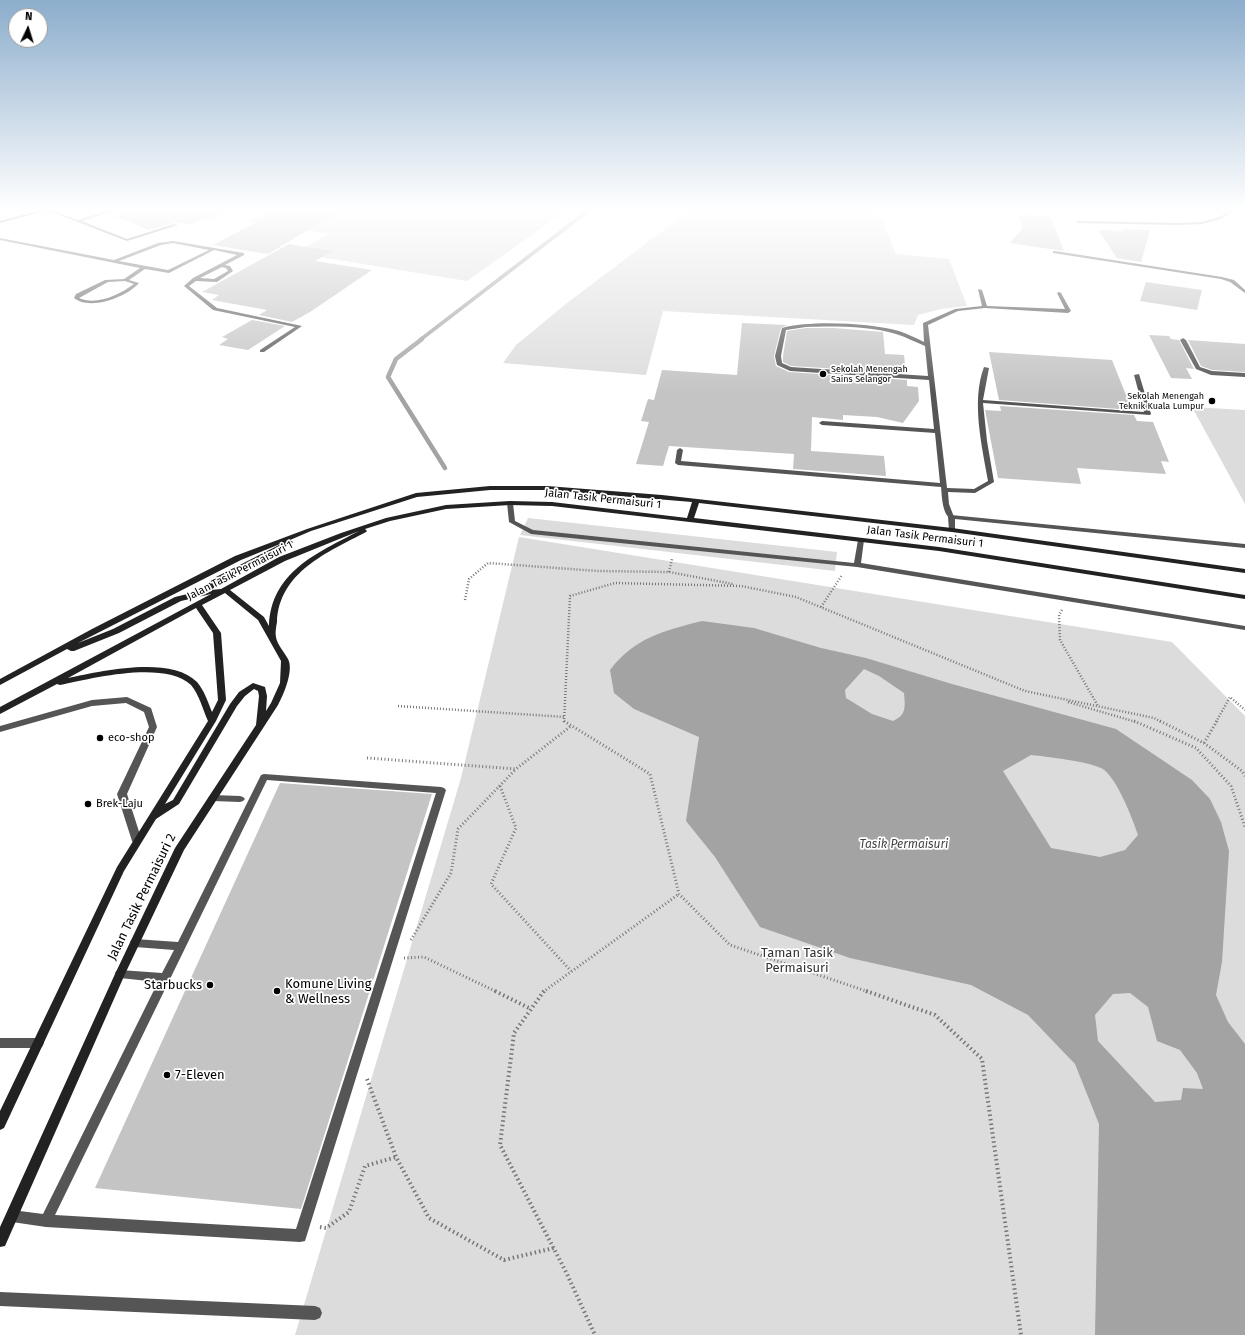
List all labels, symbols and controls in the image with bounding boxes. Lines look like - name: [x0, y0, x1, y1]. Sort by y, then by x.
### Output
- north arrow: [8, 8, 48, 48]
- text: N: [25, 10, 33, 23]
- place label: Sekolah Menengah Sains Selangor: [831, 364, 908, 385]
- marker: Sekolah Menengah Sains Selangor: [818, 369, 828, 379]
- place label: Sekolah Menengah Teknik Kuala Lumpur: [1119, 391, 1204, 412]
- marker: Sekolah Menengah Teknik Kuala Lumpur: [1207, 396, 1217, 406]
- street label: Jalan Tasik Permaisuri 1: [544, 486, 662, 512]
- street label: Jalan Tasik Permaisuri 1: [866, 523, 984, 551]
- street label: Jalan Tasik Permaisuri 1: [185, 539, 295, 603]
- place label: eco-shop: [108, 731, 154, 745]
- marker: eco-shop: [95, 733, 105, 743]
- place label: Brek-Laju: [96, 797, 143, 811]
- marker: Brek-Laju: [83, 799, 93, 809]
- street label: Jalan Tasik Permaisuri 2: [105, 831, 179, 963]
- water label: Tasik Permaisuri: [860, 838, 948, 852]
- park label: Taman Tasik Permaisuri: [761, 945, 833, 976]
- place label: Komune Living & Wellness: [285, 976, 372, 1007]
- place label: Starbucks: [144, 977, 202, 993]
- marker: Starbucks: [205, 980, 215, 990]
- marker: Komune Living & Wellness: [272, 986, 282, 996]
- place label: 7-Eleven: [175, 1067, 225, 1083]
- marker: 7-Eleven: [162, 1070, 172, 1080]

